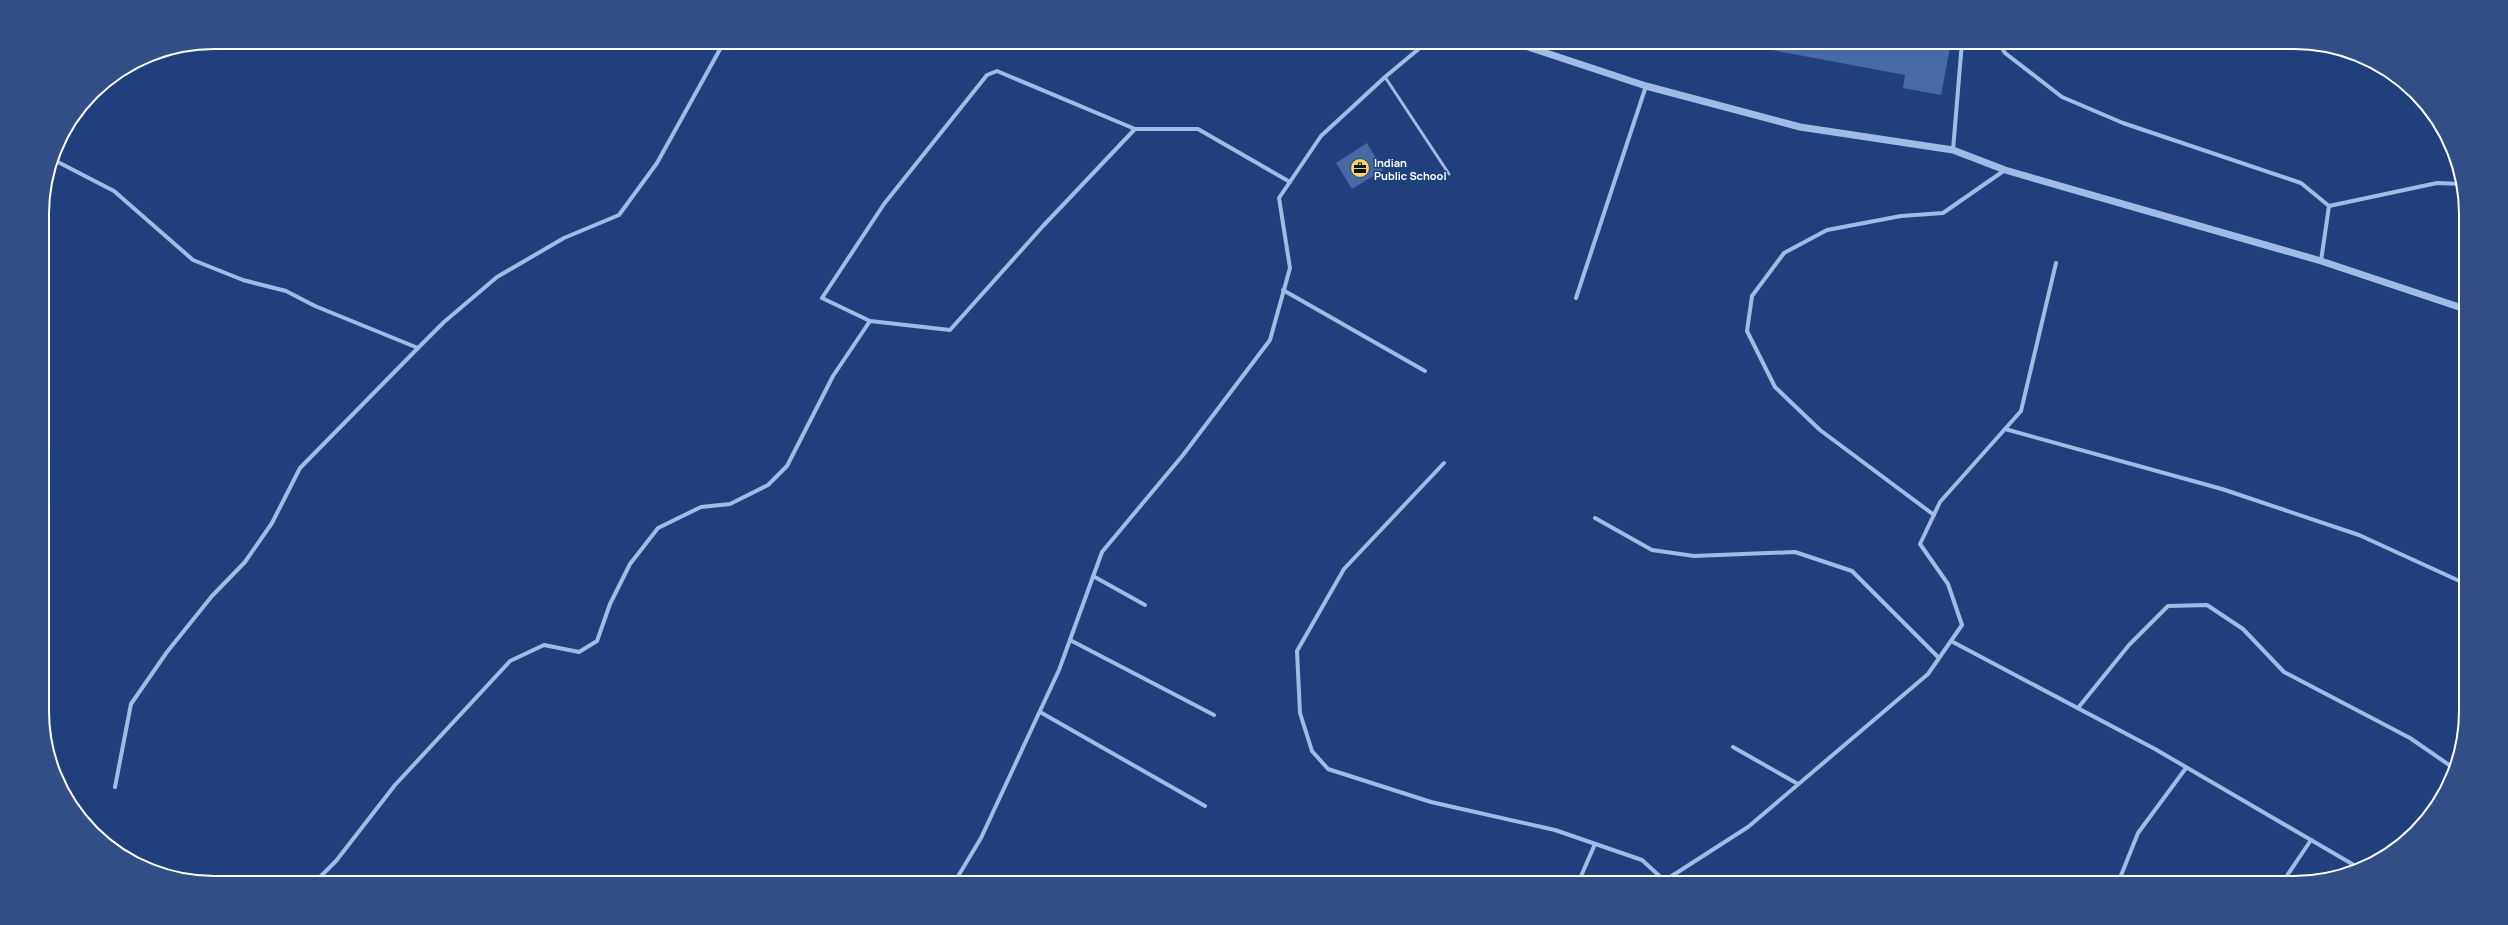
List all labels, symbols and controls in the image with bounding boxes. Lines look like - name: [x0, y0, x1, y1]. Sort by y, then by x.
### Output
- place label: Indian Public School: [1374, 155, 1447, 183]
- office icon: Indian Public School: [1349, 157, 1371, 179]

